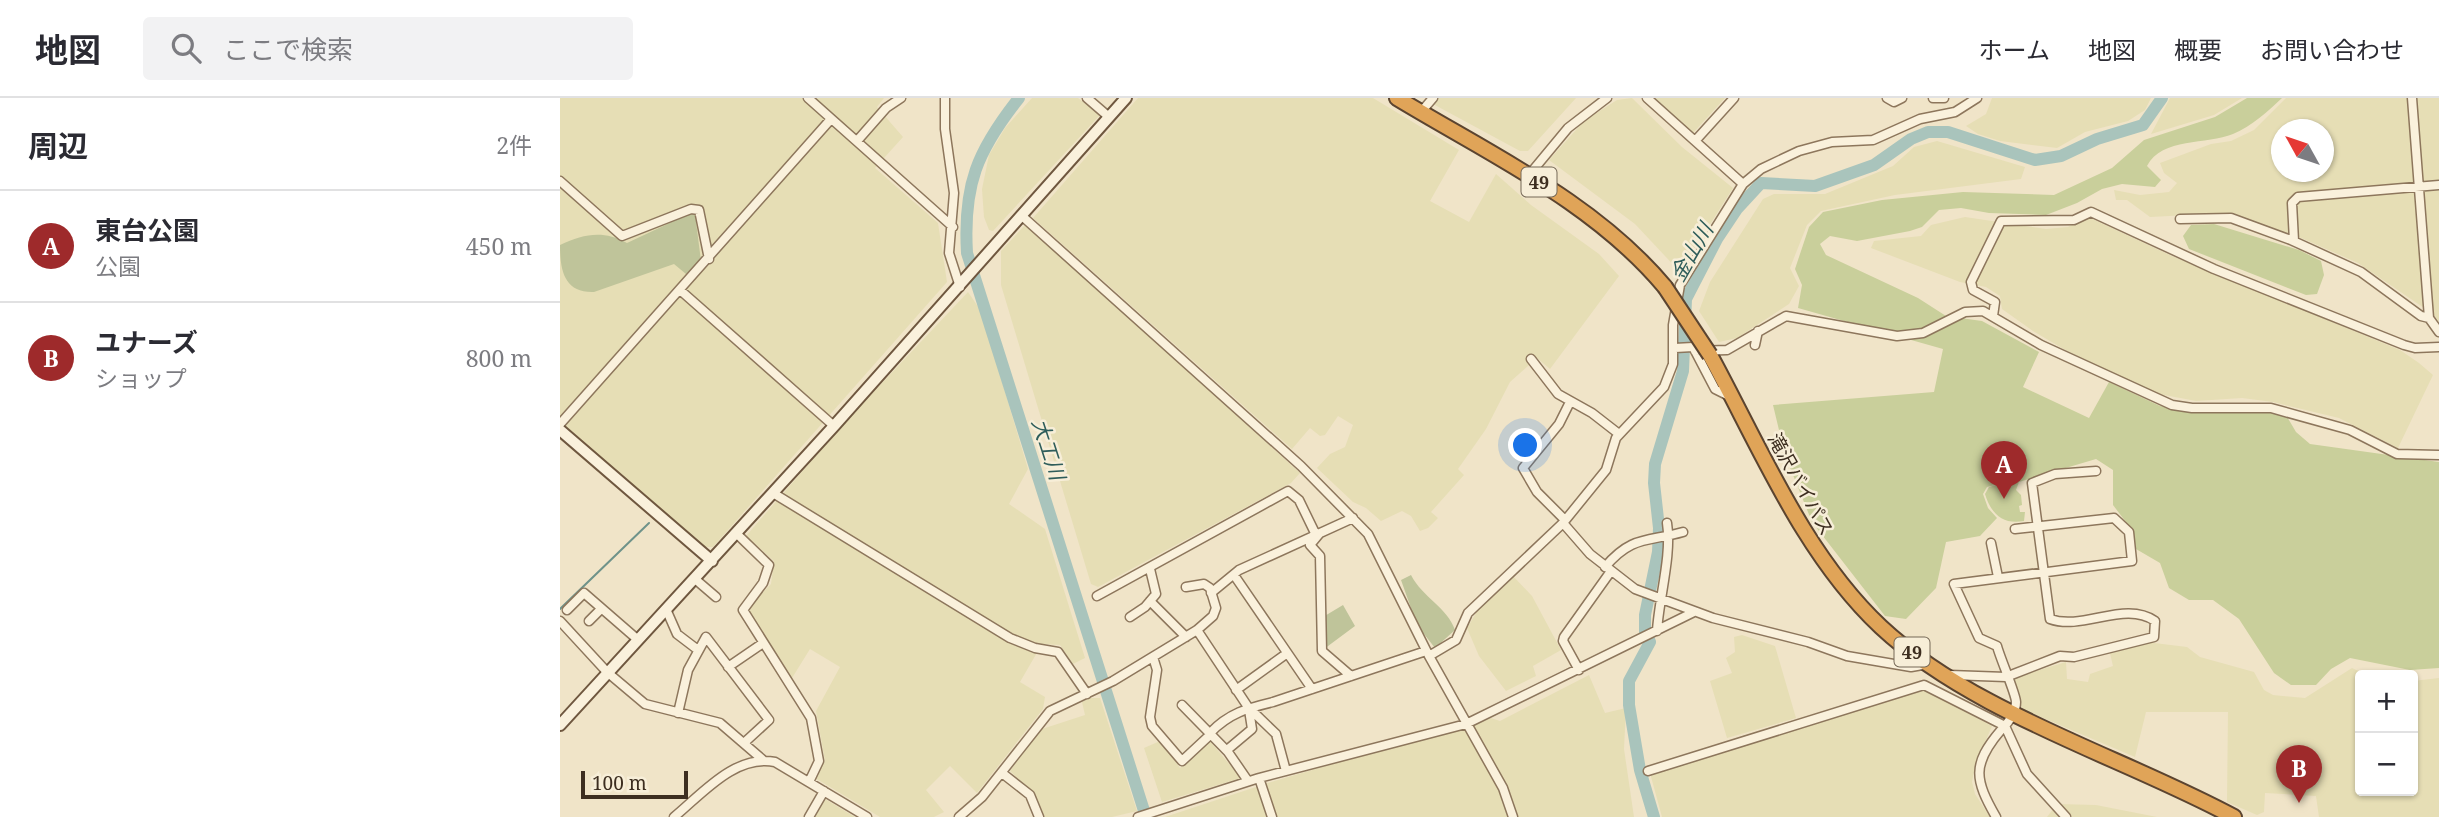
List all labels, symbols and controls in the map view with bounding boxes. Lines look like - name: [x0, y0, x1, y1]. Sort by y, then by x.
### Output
- search box: [143, 17, 633, 80]
- text: 地図: [35, 27, 101, 72]
- icon: search: [167, 29, 205, 67]
- text: ここで検索: [223, 31, 353, 67]
- text: ホーム: [1979, 33, 2050, 66]
- text: 地図: [2088, 33, 2136, 66]
- text: 概要: [2174, 33, 2222, 66]
- text: お問い合わせ: [2260, 33, 2404, 66]
- north arrow: [2271, 119, 2334, 182]
- text: 周辺: [28, 125, 88, 166]
- text: 2件: [496, 129, 532, 161]
- road number: 49: [1522, 168, 1556, 196]
- text: 東台公園: [95, 212, 199, 248]
- water label: 金山川: [1663, 216, 1720, 286]
- text: A: [42, 230, 60, 262]
- text: 450 m: [466, 230, 532, 262]
- text: 公園: [95, 250, 141, 282]
- text: ユナーズ: [95, 324, 198, 360]
- text: B: [43, 342, 59, 374]
- text: 800 m: [466, 342, 532, 374]
- text: ショップ: [95, 362, 187, 394]
- water label: 大工川: [1026, 415, 1073, 485]
- your location: [1508, 428, 1542, 462]
- street label: 滝沢バイパス: [1762, 428, 1840, 540]
- pin: A: [1981, 441, 2027, 499]
- road number: 49: [1894, 638, 1930, 666]
- map controls: [2355, 670, 2418, 796]
- button: +: [2355, 670, 2418, 733]
- button: −: [2355, 733, 2418, 796]
- pin: B: [2276, 745, 2322, 803]
- scale bar: [581, 768, 688, 800]
- text: 100 m: [592, 770, 647, 796]

